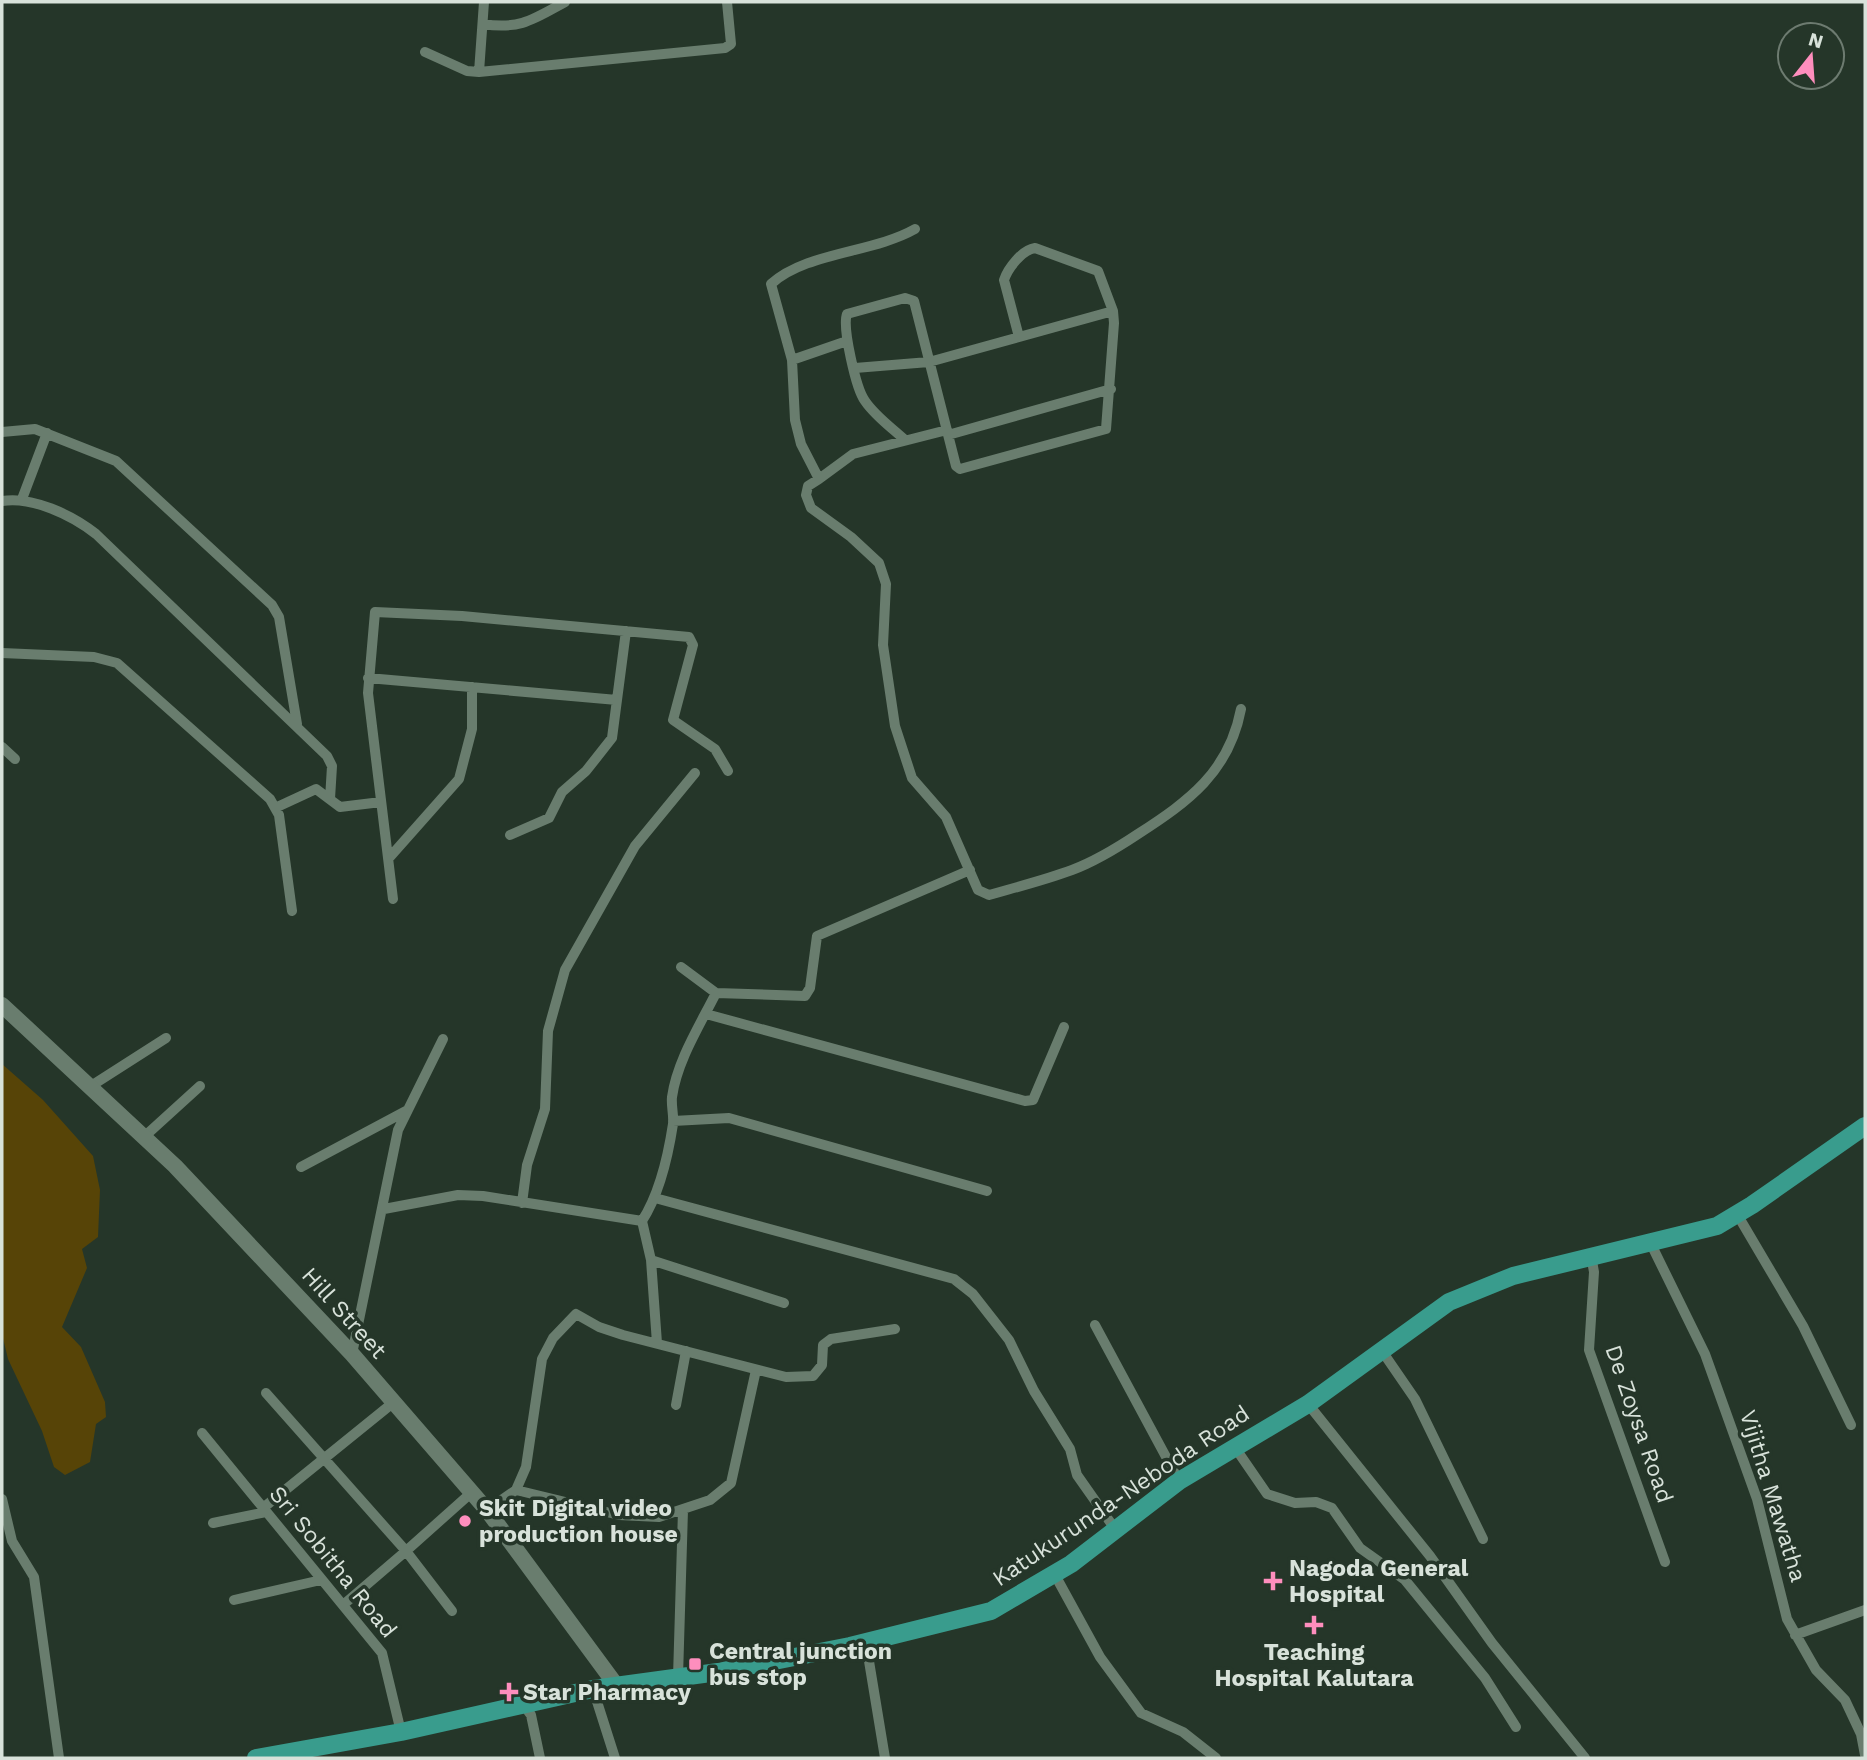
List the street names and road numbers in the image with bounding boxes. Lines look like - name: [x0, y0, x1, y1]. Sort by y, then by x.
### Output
- street label: Hill Street: [296, 1262, 392, 1364]
- street label: De Zoysa Road: [1599, 1341, 1679, 1507]
- street label: Katukurunda-Neboda Road: [987, 1400, 1255, 1592]
- street label: Vijitha Mawatha: [1734, 1407, 1812, 1585]
- street label: Sri Sobitha Road: [264, 1481, 402, 1643]

